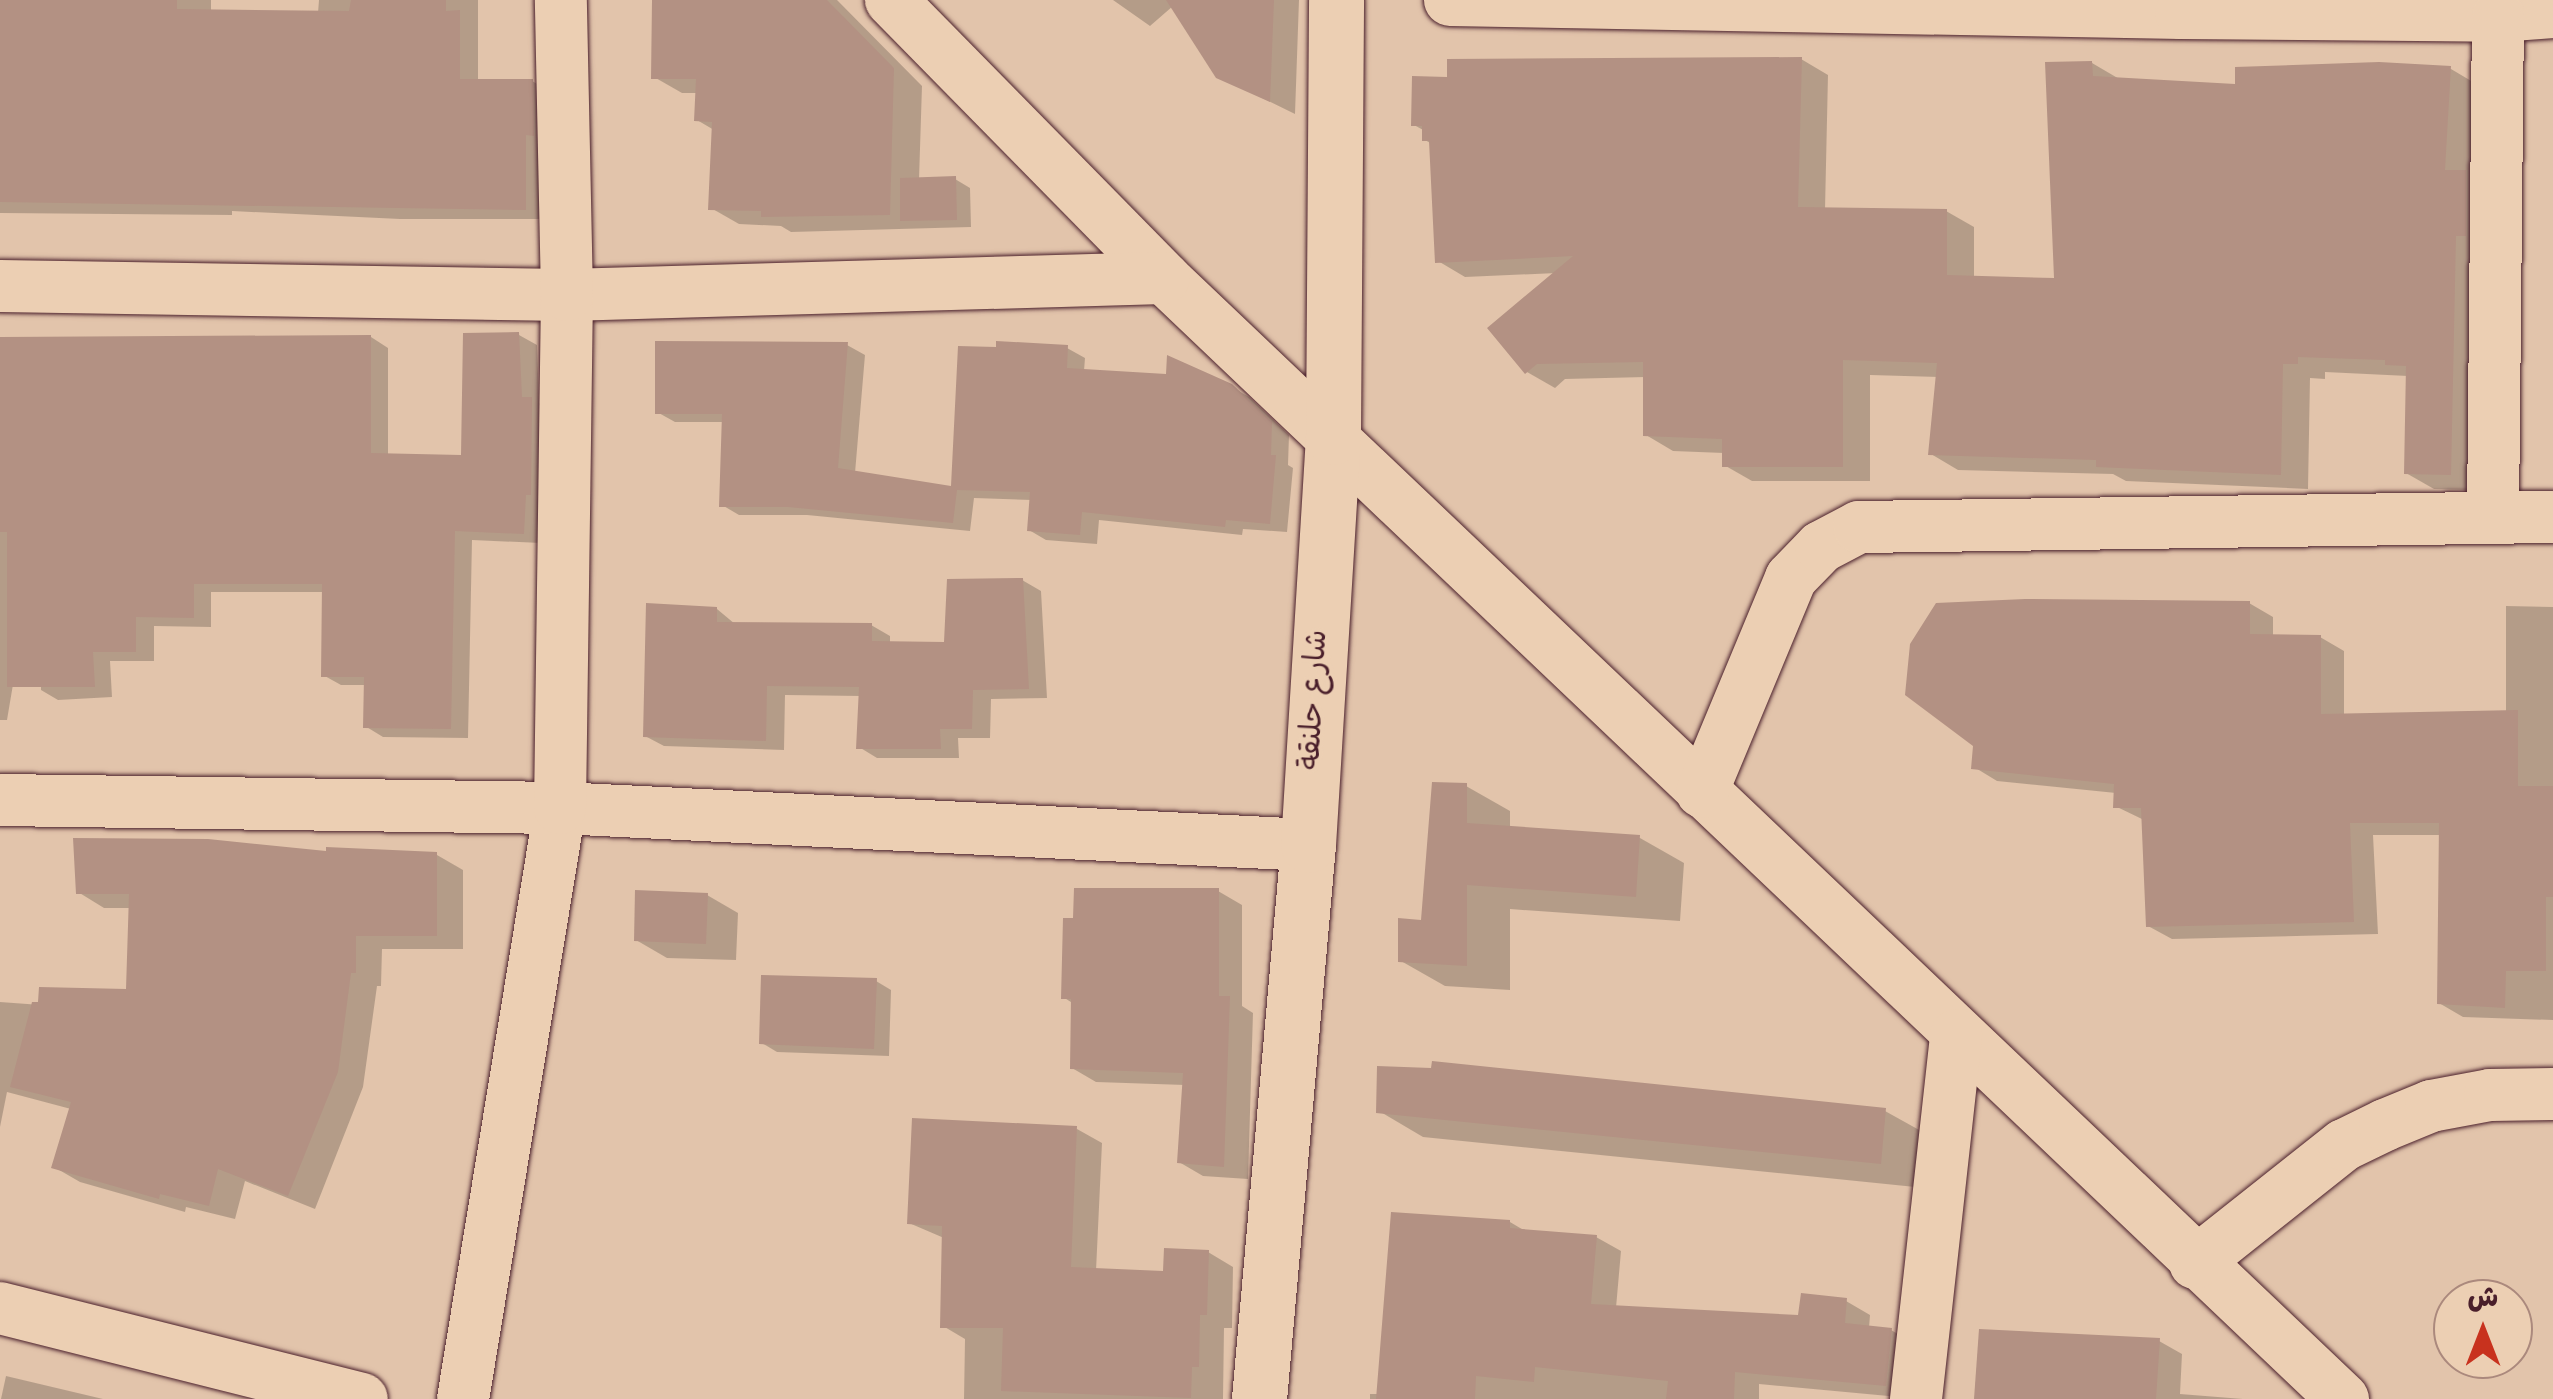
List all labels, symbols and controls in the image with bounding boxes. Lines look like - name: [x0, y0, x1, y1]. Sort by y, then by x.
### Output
- street label: شارع حلنقة: [1295, 629, 1339, 771]
- north arrow: [2433, 1279, 2533, 1379]
- text: ش: [2468, 1284, 2498, 1317]

